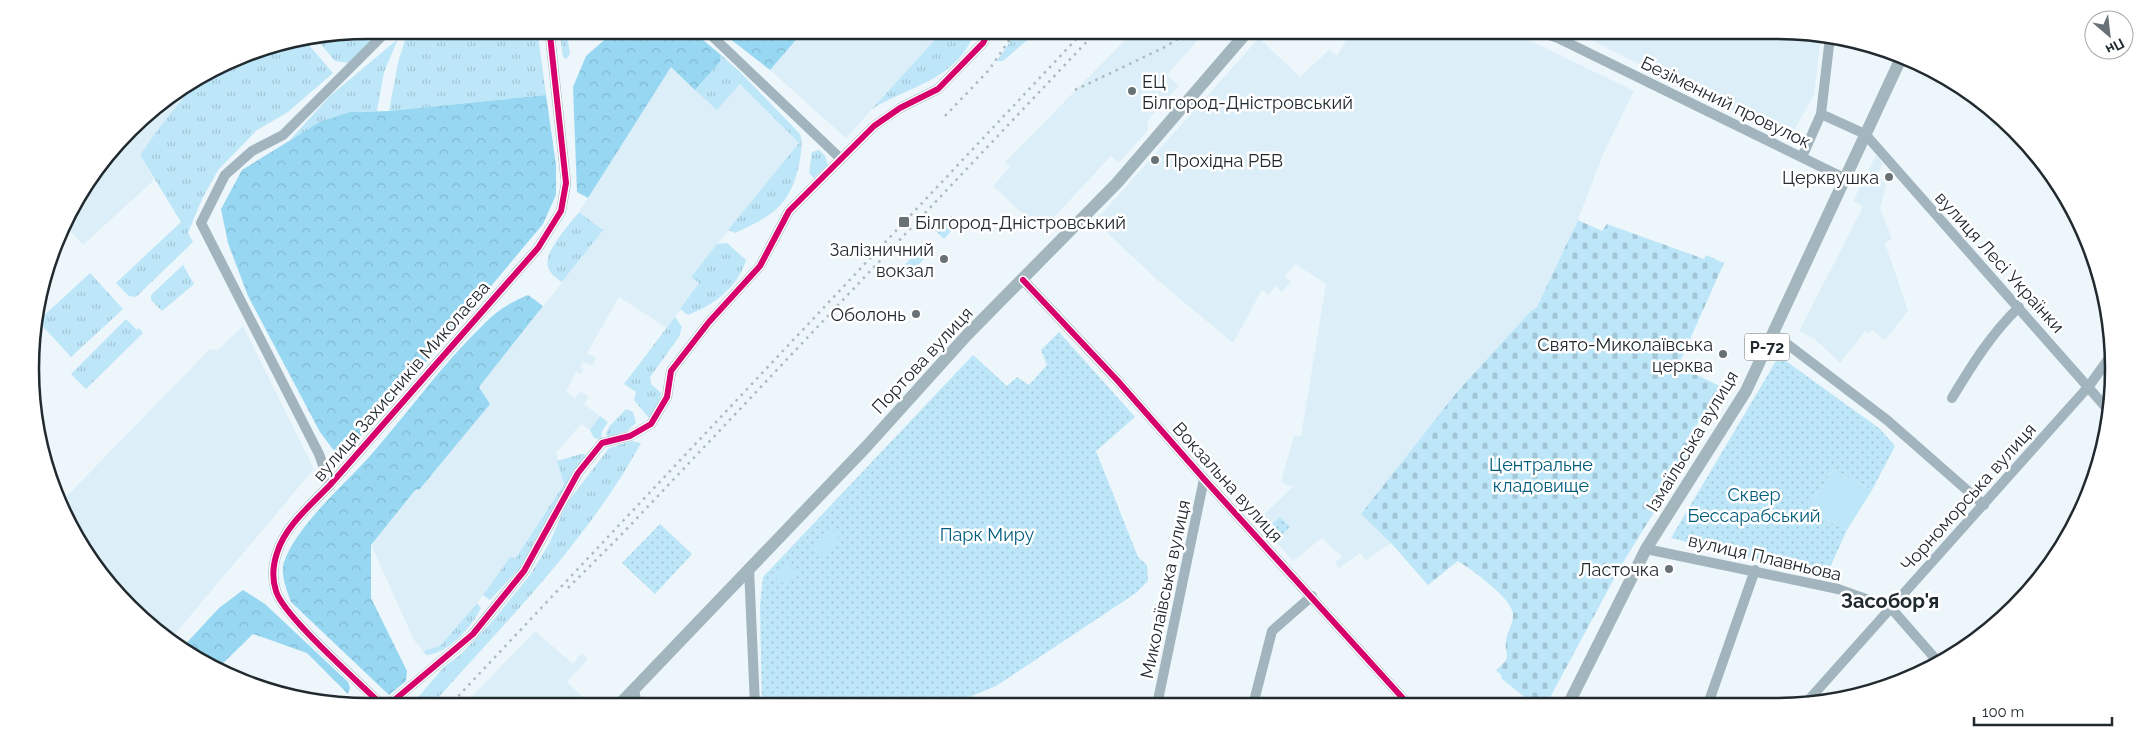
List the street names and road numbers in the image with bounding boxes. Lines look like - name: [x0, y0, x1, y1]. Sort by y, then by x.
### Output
- street label: Безіменний провулок: [1638, 52, 1814, 152]
- street label: вулиця Лесі Українки: [1931, 187, 2069, 337]
- street label: вулиця Захисників Миколаєва: [308, 277, 494, 485]
- street label: Портова вулиця: [867, 302, 977, 418]
- road number: Р-72: [1744, 334, 1790, 361]
- street label: Ізмаїльська вулиця: [1642, 367, 1742, 515]
- street label: Вокзальна вулиця: [1169, 418, 1287, 546]
- street label: Чорноморська вулиця: [1896, 419, 2040, 575]
- street label: Миколаївська вулиця: [1136, 498, 1194, 680]
- street label: вулиця Плавньова: [1686, 529, 1844, 585]

